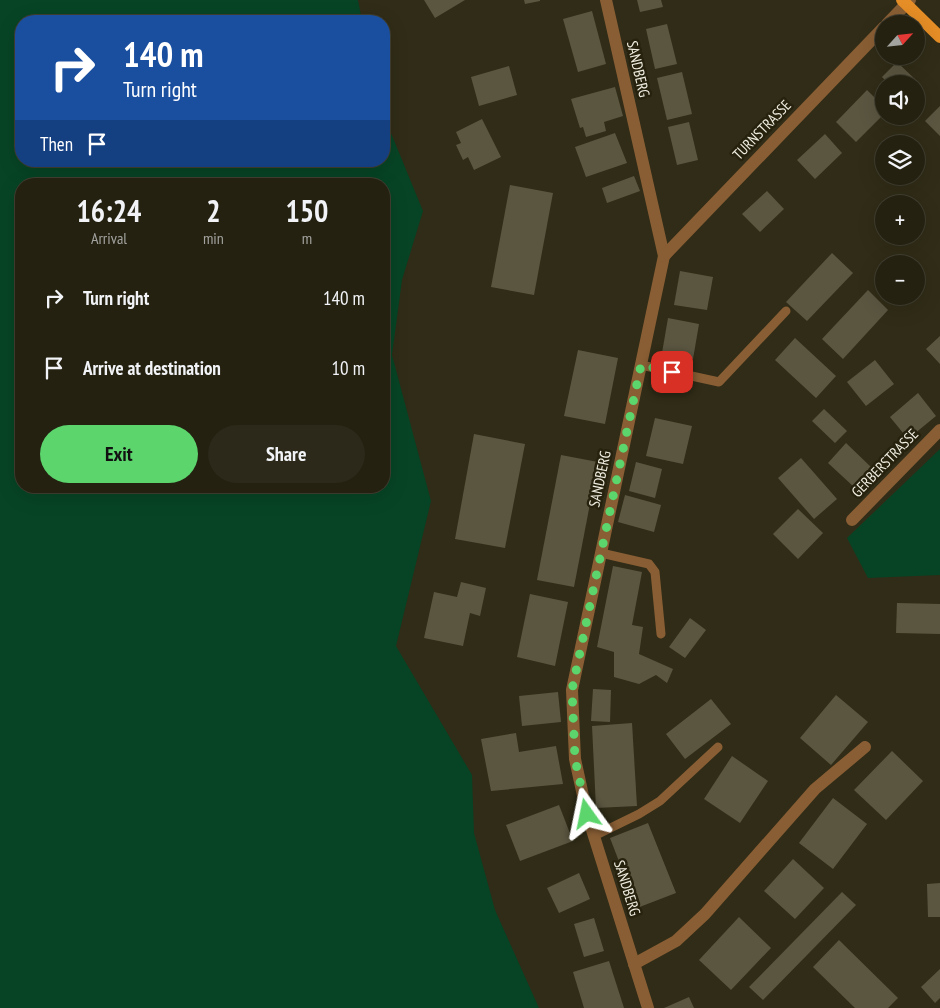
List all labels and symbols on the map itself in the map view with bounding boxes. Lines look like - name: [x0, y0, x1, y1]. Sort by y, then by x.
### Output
- north arrow: [875, 15, 925, 65]
- street label: SANDBERG: [623, 39, 654, 99]
- street label: TURNSTRASSE: [728, 96, 795, 164]
- pin: [651, 351, 693, 393]
- street label: GERBERSTRASSE: [847, 424, 922, 501]
- street label: SANDBERG: [584, 449, 615, 509]
- position arrow: [560, 787, 612, 839]
- street label: SANDBERG: [610, 858, 645, 918]

